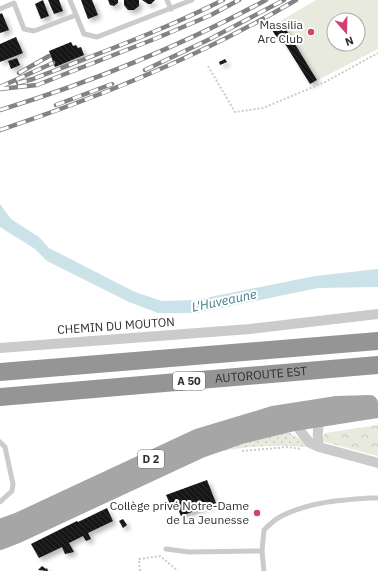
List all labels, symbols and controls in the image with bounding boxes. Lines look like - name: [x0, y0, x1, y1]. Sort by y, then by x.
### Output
- north arrow: [326, 12, 366, 52]
- place label: Massilia Arc Club: [258, 17, 304, 46]
- marker: Massilia Arc Club: [306, 27, 316, 37]
- text: N: [343, 33, 356, 49]
- water label: L'Huveaune: [190, 285, 258, 316]
- street label: CHEMIN DU MOUTON: [57, 314, 175, 337]
- street label: AUTOROUTE EST: [214, 363, 308, 386]
- road number: A 50: [173, 372, 205, 390]
- road number: D 2: [138, 450, 164, 468]
- place label: Collège privé Notre-Dame de La Jeunesse: [110, 498, 249, 527]
- marker: Collège privé Notre-Dame de La Jeunesse: [252, 508, 262, 518]

